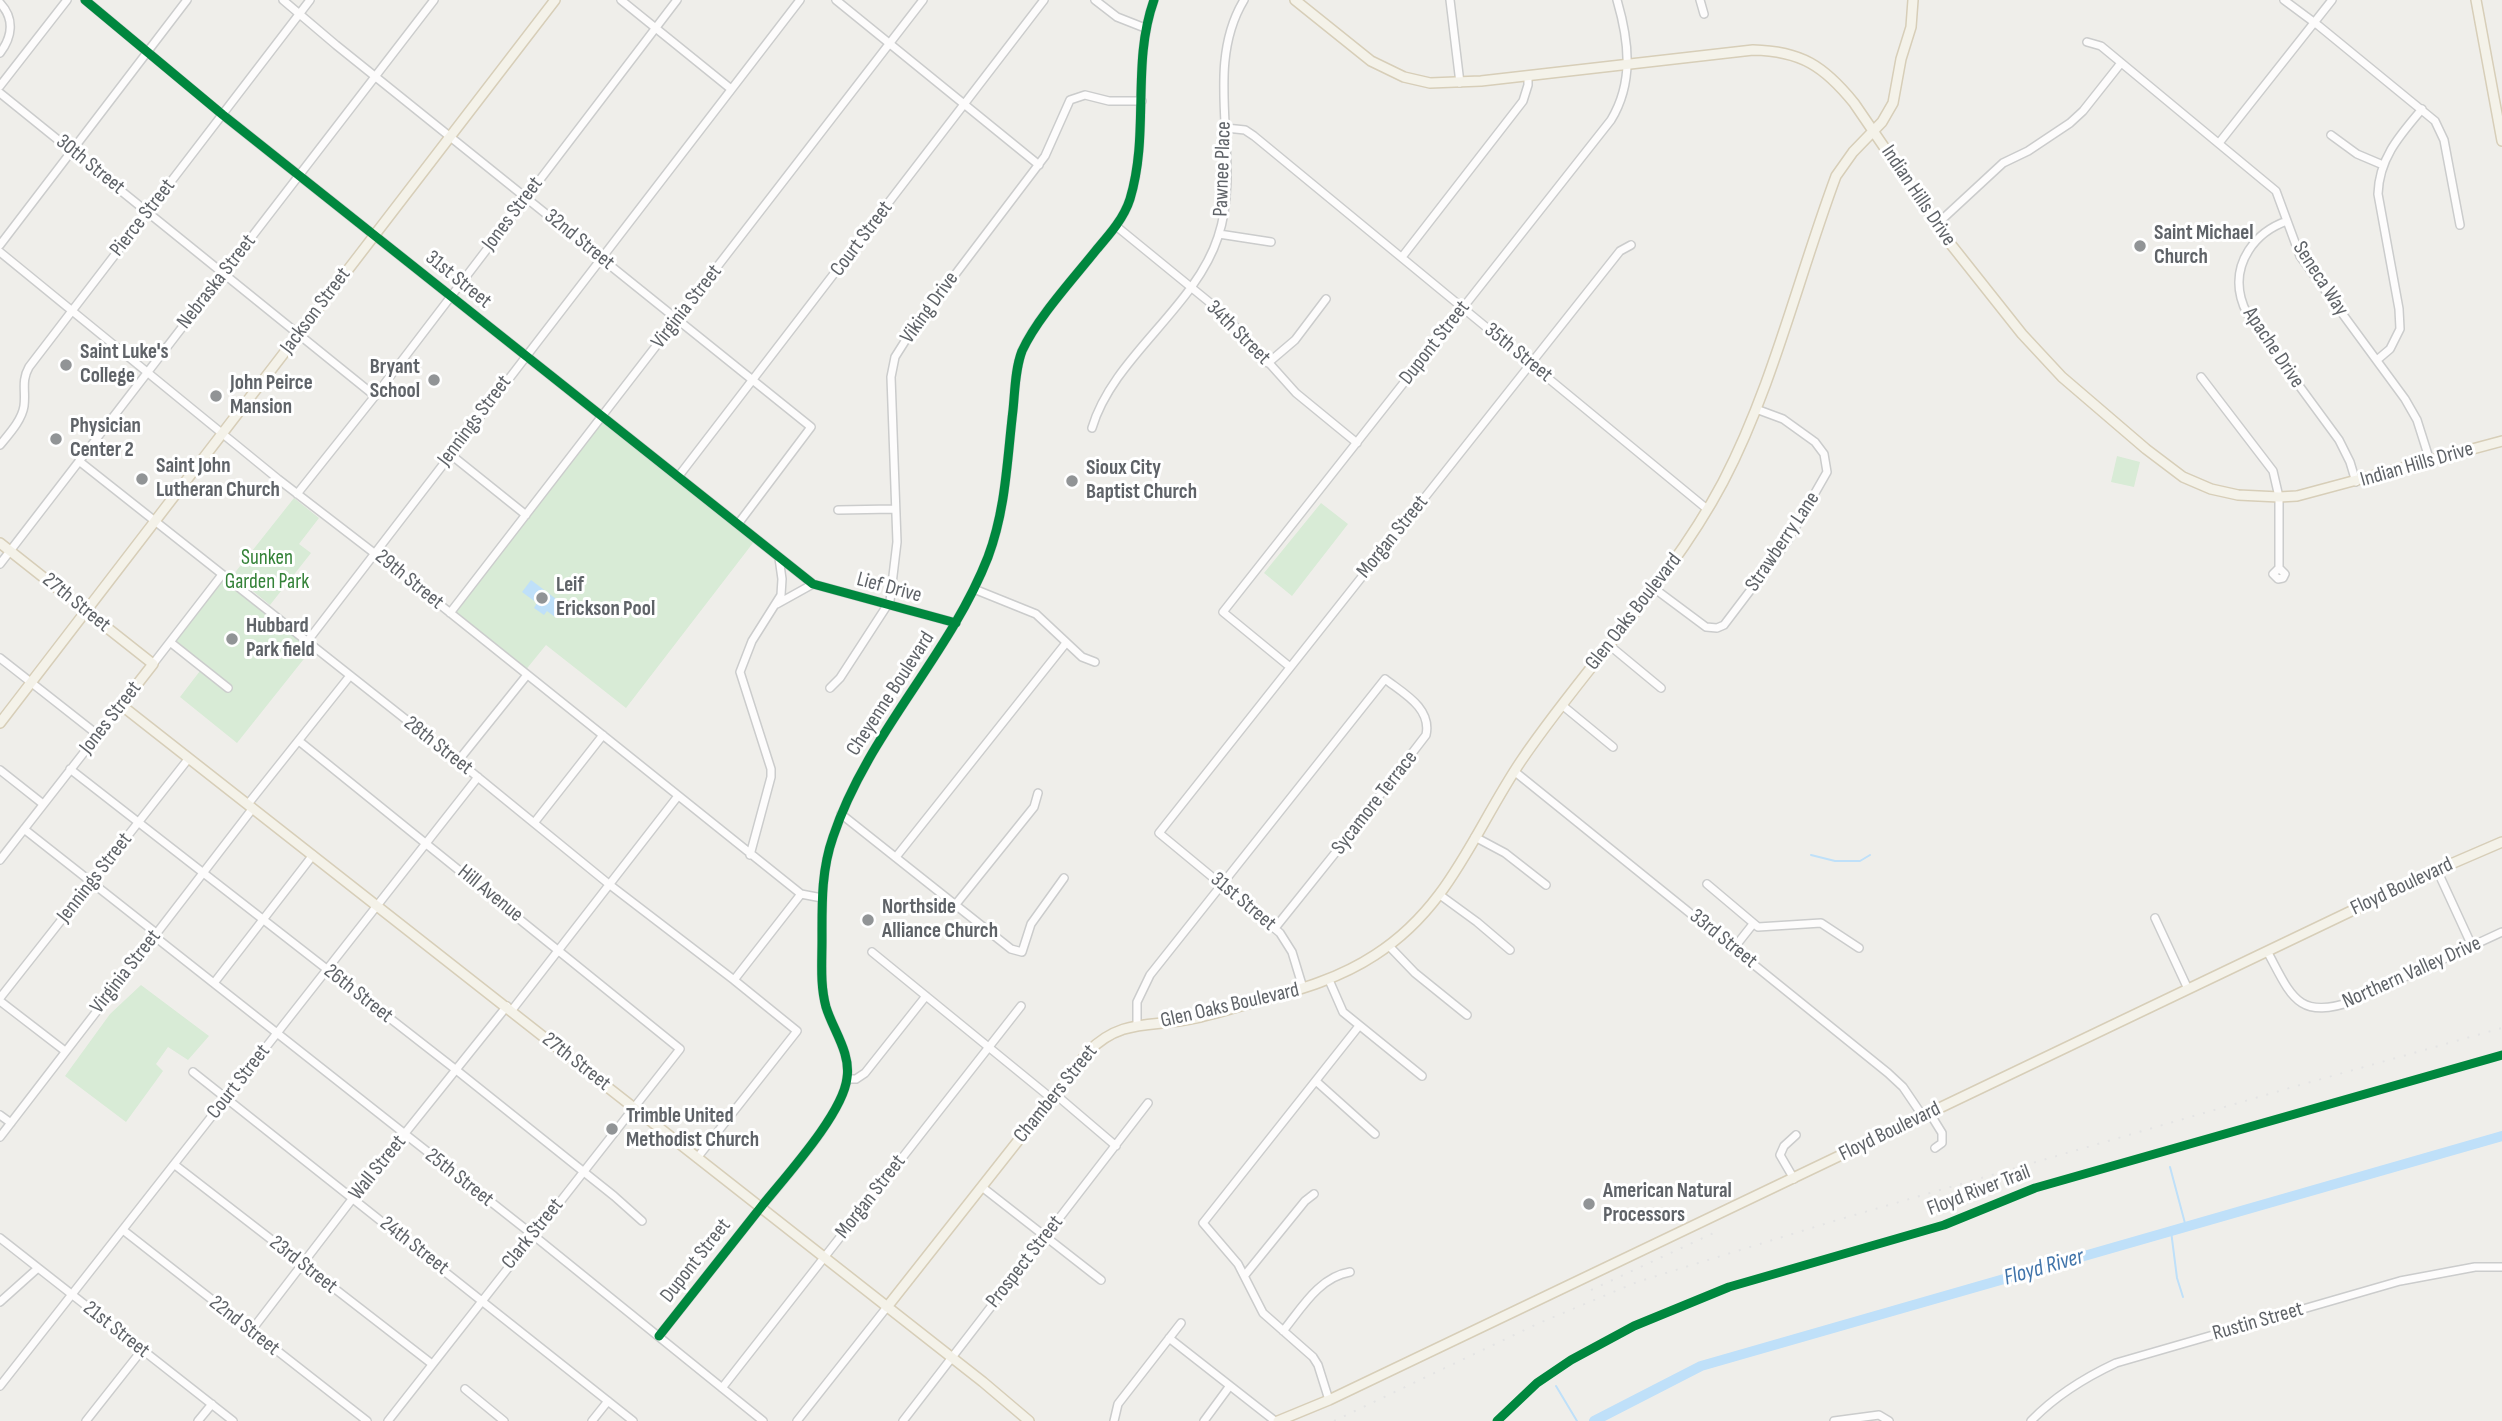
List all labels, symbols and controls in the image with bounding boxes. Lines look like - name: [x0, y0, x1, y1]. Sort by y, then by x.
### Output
- street label: Pawnee Place: [1209, 121, 1237, 217]
- street label: 30th Street: [51, 130, 129, 200]
- street label: Indian Hills Drive: [1875, 141, 1961, 251]
- street label: Jones Street: [477, 172, 549, 256]
- street label: Pierce Street: [105, 174, 181, 262]
- street label: Court Street: [826, 196, 898, 282]
- street label: 32nd Street: [539, 204, 619, 276]
- place label: Saint Michael Church: [2154, 221, 2254, 271]
- street label: Nebraska Street: [172, 230, 262, 334]
- street label: Seneca Way: [2287, 237, 2353, 321]
- marker: Saint Michael Church: [2132, 238, 2148, 254]
- street label: 31st Street: [420, 246, 496, 314]
- street label: Virginia Street: [646, 260, 728, 354]
- street label: Jackson Street: [275, 263, 357, 359]
- street label: Viking Drive: [896, 267, 964, 349]
- street label: 34th Street: [1201, 296, 1275, 370]
- street label: Dupont Street: [1394, 296, 1476, 390]
- street label: Apache Drive: [2237, 303, 2309, 393]
- street label: 35th Street: [1479, 318, 1557, 388]
- place label: Saint Luke's College: [80, 340, 169, 390]
- place label: Bryant School: [370, 355, 420, 405]
- marker: Saint Luke's College: [58, 357, 74, 373]
- place label: John Peirce Mansion: [230, 371, 313, 421]
- street label: Jennings Street: [433, 371, 517, 471]
- marker: Bryant School: [426, 372, 442, 388]
- marker: John Peirce Mansion: [208, 388, 224, 404]
- place label: Physician Center 2: [70, 414, 141, 464]
- marker: Physician Center 2: [48, 431, 64, 447]
- street label: Indian Hills Drive: [2358, 437, 2476, 493]
- place label: Saint John Lutheran Church: [156, 454, 280, 504]
- place label: Sioux City Baptist Church: [1086, 456, 1197, 506]
- marker: Saint John Lutheran Church: [134, 471, 150, 487]
- marker: Sioux City Baptist Church: [1064, 473, 1080, 489]
- street label: Strawberry Lane: [1740, 487, 1826, 597]
- street label: Morgan Street: [1352, 490, 1434, 584]
- street label: 29th Street: [370, 545, 448, 615]
- park label: Sunken Garden Park: [225, 546, 309, 596]
- street label: Glen Oaks Boulevard: [1581, 549, 1687, 675]
- street label: Lief Drive: [854, 567, 924, 609]
- street label: 27th Street: [37, 568, 115, 638]
- place label: Leif Erickson Pool: [556, 573, 655, 623]
- marker: Leif Erickson Pool: [534, 590, 550, 606]
- place label: Hubbard Park field: [246, 614, 315, 664]
- street label: Cheyenne Boulevard: [841, 627, 941, 761]
- marker: Hubbard Park field: [224, 631, 240, 647]
- street label: Jones Street: [75, 677, 147, 759]
- street label: 28th Street: [398, 711, 478, 781]
- street label: Sycamore Terrace: [1327, 746, 1423, 860]
- street label: Jennings Street: [52, 828, 138, 928]
- street label: Floyd Boulevard: [2347, 852, 2457, 922]
- street label: Hill Avenue: [452, 860, 528, 928]
- street label: 31st Street: [1205, 867, 1281, 937]
- place label: Northside Alliance Church: [882, 895, 998, 945]
- street label: 33rd Street: [1684, 904, 1762, 974]
- marker: Northside Alliance Church: [860, 912, 876, 928]
- street label: Virginia Street: [85, 925, 167, 1019]
- street label: Northern Valley Drive: [2339, 931, 2485, 1015]
- street label: 26th Street: [318, 959, 398, 1029]
- street label: Glen Oaks Boulevard: [1158, 978, 1302, 1034]
- street label: 27th Street: [537, 1027, 615, 1097]
- street label: Court Street: [202, 1040, 276, 1124]
- street label: Chambers Street: [1009, 1040, 1103, 1148]
- street label: Floyd Boulevard: [1835, 1097, 1945, 1167]
- place label: Trimble United Methodist Church: [626, 1104, 759, 1154]
- marker: Trimble United Methodist Church: [604, 1121, 620, 1137]
- street label: Wall Street: [344, 1130, 412, 1206]
- street label: 25th Street: [420, 1143, 498, 1213]
- street label: Morgan Street: [830, 1150, 912, 1244]
- street label: Floyd River Trail: [1924, 1160, 2034, 1222]
- place label: American Natural Processors: [1603, 1179, 1732, 1229]
- street label: Clark Street: [497, 1193, 569, 1275]
- marker: American Natural Processors: [1581, 1196, 1597, 1212]
- street label: 24th Street: [375, 1211, 453, 1281]
- street label: Prospect Street: [981, 1211, 1069, 1313]
- street label: Dupont Street: [655, 1214, 737, 1308]
- street label: 23rd Street: [264, 1231, 342, 1299]
- water label: Floyd River: [2001, 1243, 2087, 1293]
- street label: 22nd Street: [204, 1291, 284, 1361]
- street label: 21st Street: [78, 1296, 154, 1364]
- street label: Rustin Street: [2210, 1297, 2306, 1347]

